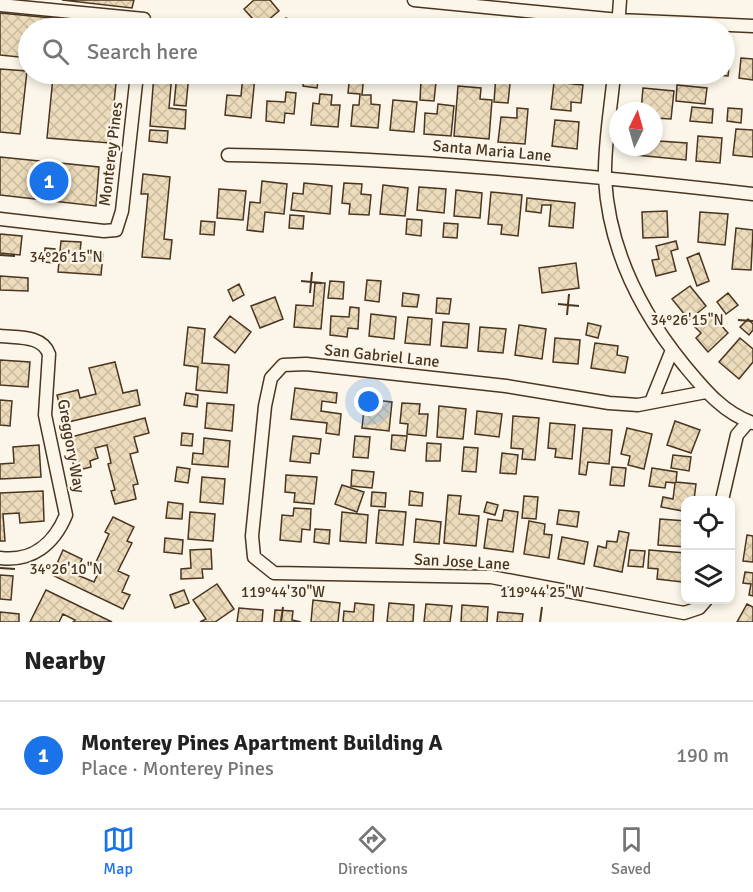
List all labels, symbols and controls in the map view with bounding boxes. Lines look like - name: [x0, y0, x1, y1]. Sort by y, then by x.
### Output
- search box: [18, 18, 735, 84]
- icon: search: [39, 35, 72, 68]
- text: Search here: [87, 38, 198, 65]
- street label: Monterey Pines: [95, 101, 127, 207]
- north arrow: [609, 102, 663, 156]
- street label: Santa Maria Lane: [432, 136, 552, 166]
- pin: 1: [29, 158, 68, 204]
- text: 34°26'15"N: [29, 248, 103, 266]
- text: 34°26'15"N: [650, 311, 724, 329]
- street label: San Gabriel Lane: [323, 340, 441, 372]
- your location: [354, 387, 383, 416]
- street label: Greggory Way: [53, 398, 89, 495]
- map controls: [681, 496, 735, 604]
- button: locate: [681, 496, 735, 550]
- street label: San Jose Lane: [413, 549, 511, 575]
- button: layers: [681, 550, 735, 604]
- text: 34°26'10"N: [29, 560, 103, 578]
- text: 119°44'30"W: [241, 583, 325, 601]
- text: 119°44'25"W: [500, 583, 584, 601]
- text: Nearby: [24, 645, 105, 677]
- text: Monterey Pines Apartment Building A: [81, 729, 443, 756]
- text: 1: [38, 743, 49, 768]
- text: 190 m: [676, 743, 729, 768]
- text: Place · Monterey Pines: [81, 756, 274, 781]
- tab: Map: [102, 823, 135, 879]
- tab: Directions: [338, 823, 408, 879]
- tab: Saved: [611, 823, 651, 879]

